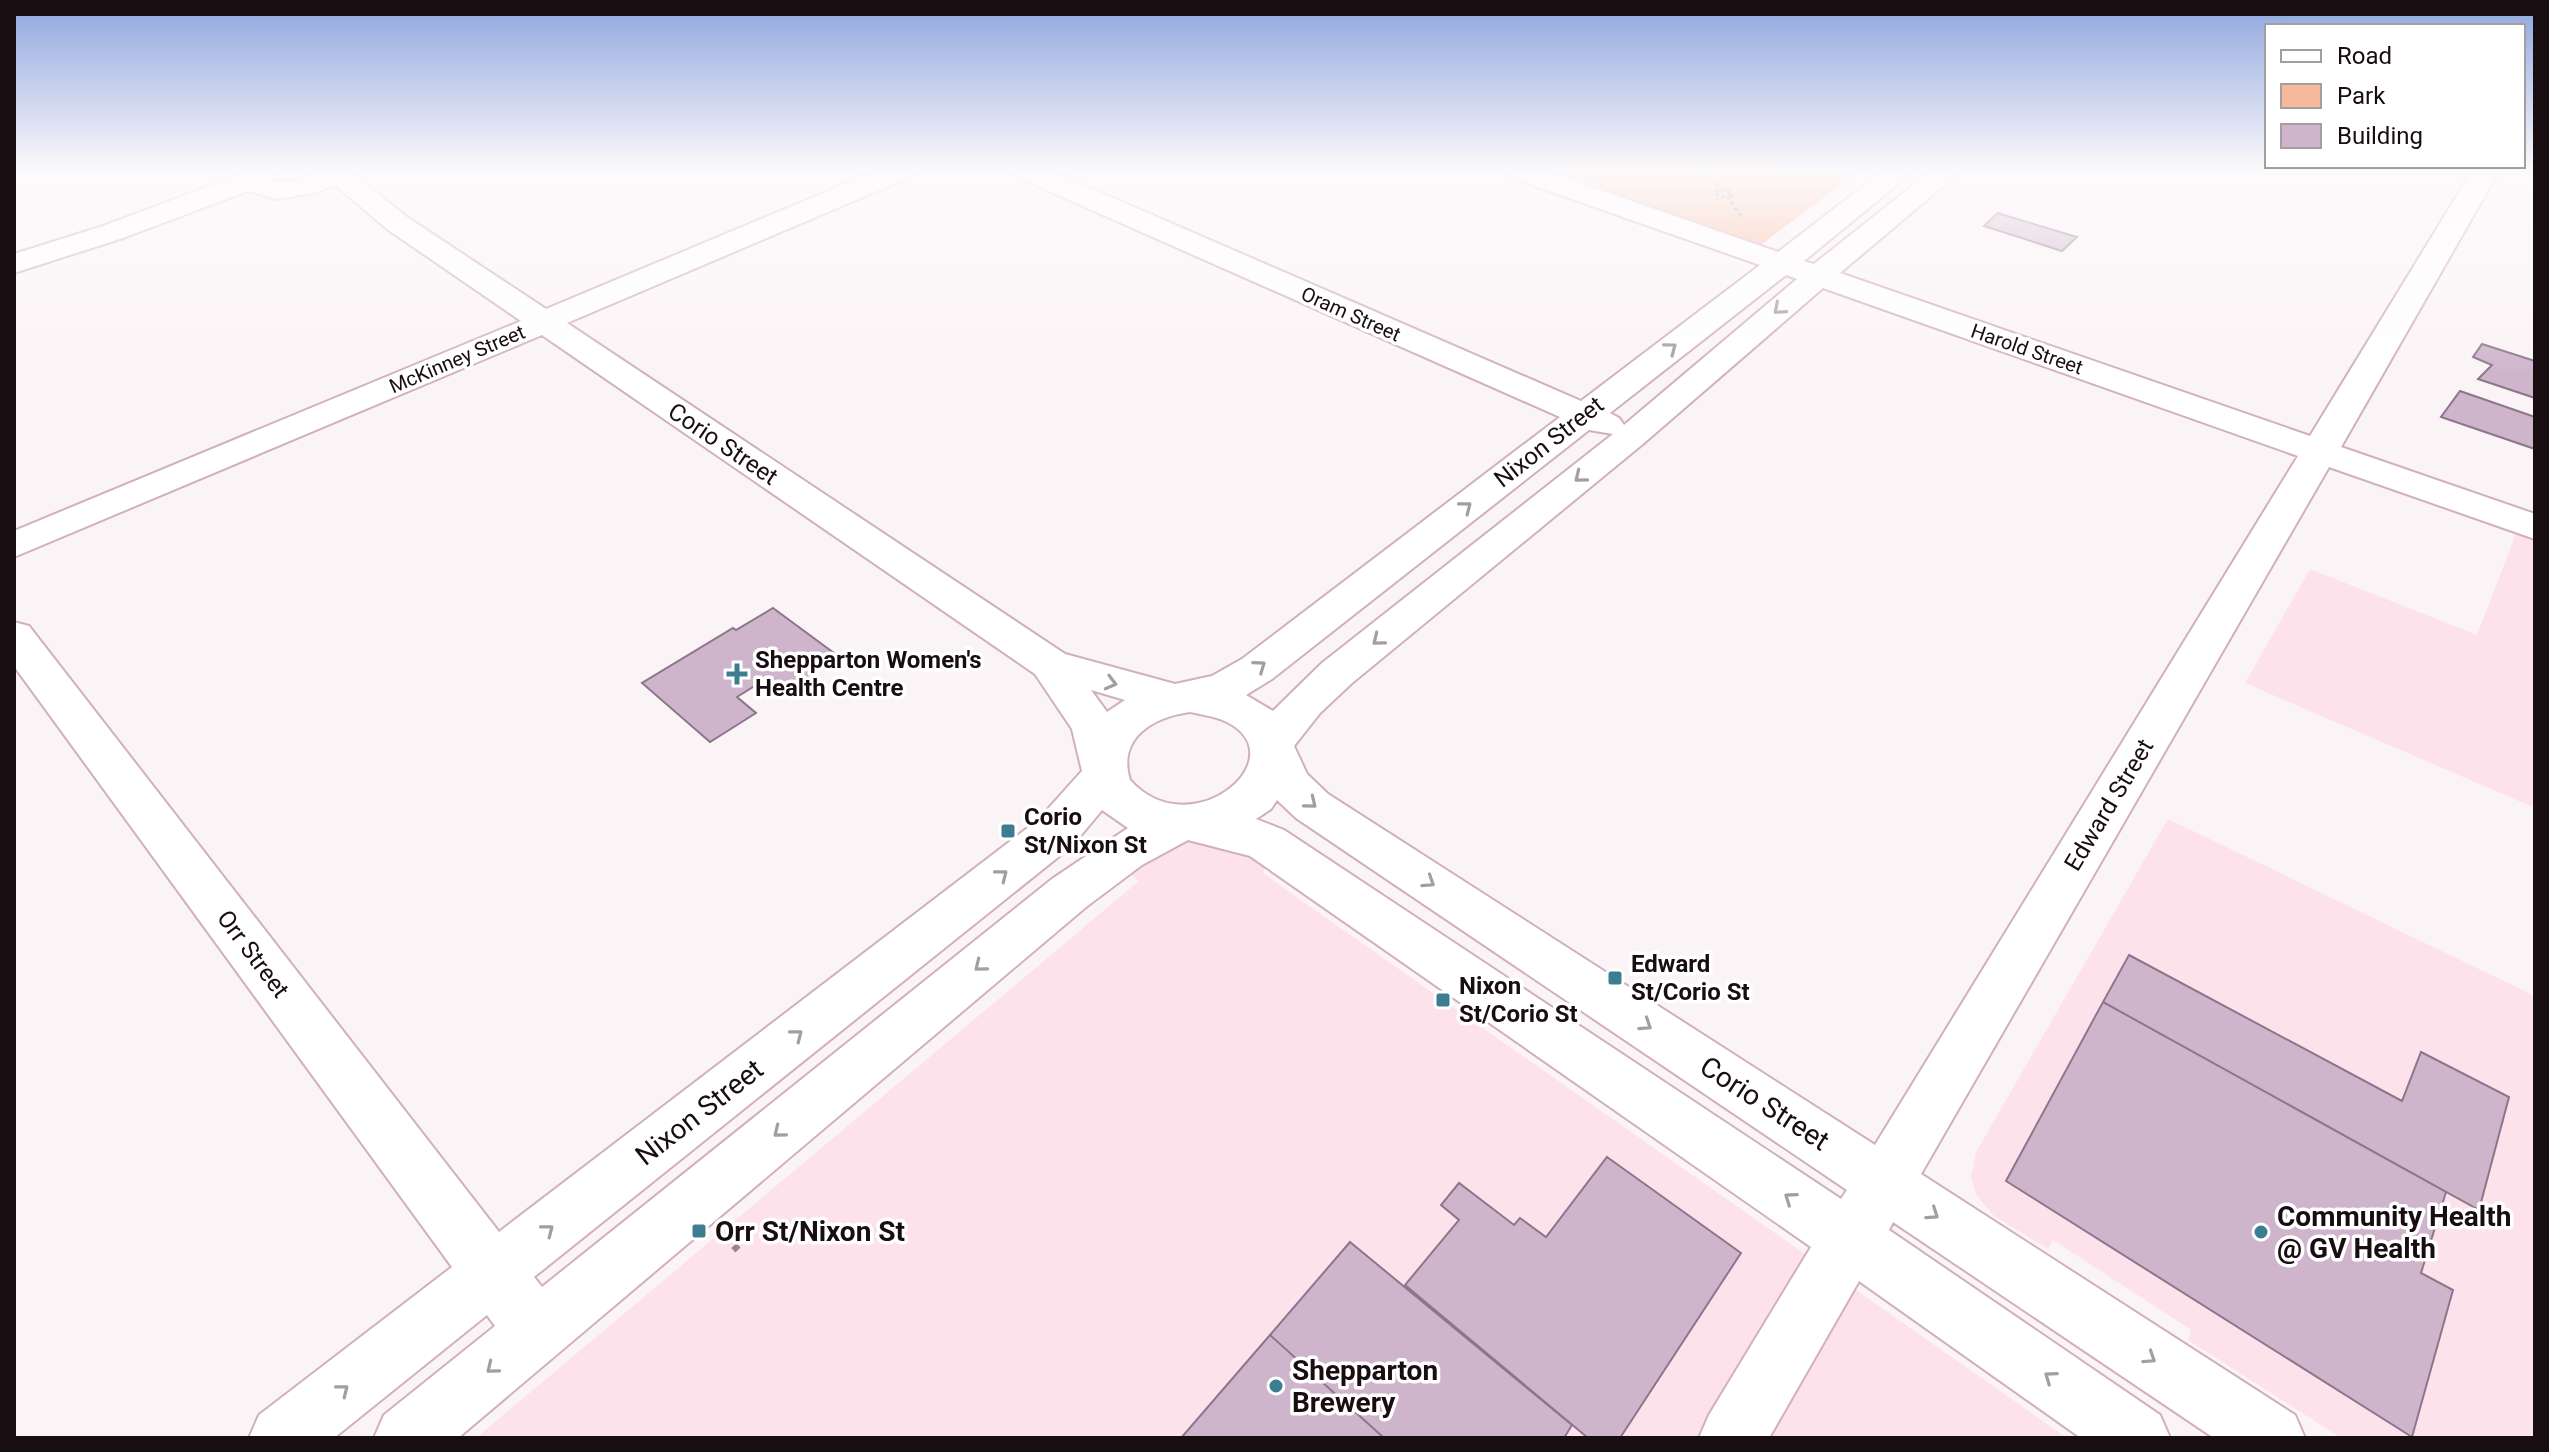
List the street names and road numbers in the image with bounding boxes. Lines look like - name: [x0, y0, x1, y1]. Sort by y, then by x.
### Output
- street label: Oram Street: [1298, 281, 1404, 347]
- street label: Harold Street: [1968, 319, 2086, 379]
- street label: McKinney Street: [386, 320, 528, 398]
- street label: Nixon Street: [1489, 391, 1609, 493]
- street label: Corio Street: [663, 397, 783, 491]
- street label: Edward Street: [2059, 734, 2159, 876]
- street label: Orr Street: [211, 905, 295, 1003]
- street label: Corio Street: [1694, 1049, 1835, 1157]
- street label: Nixon Street: [629, 1052, 770, 1172]

